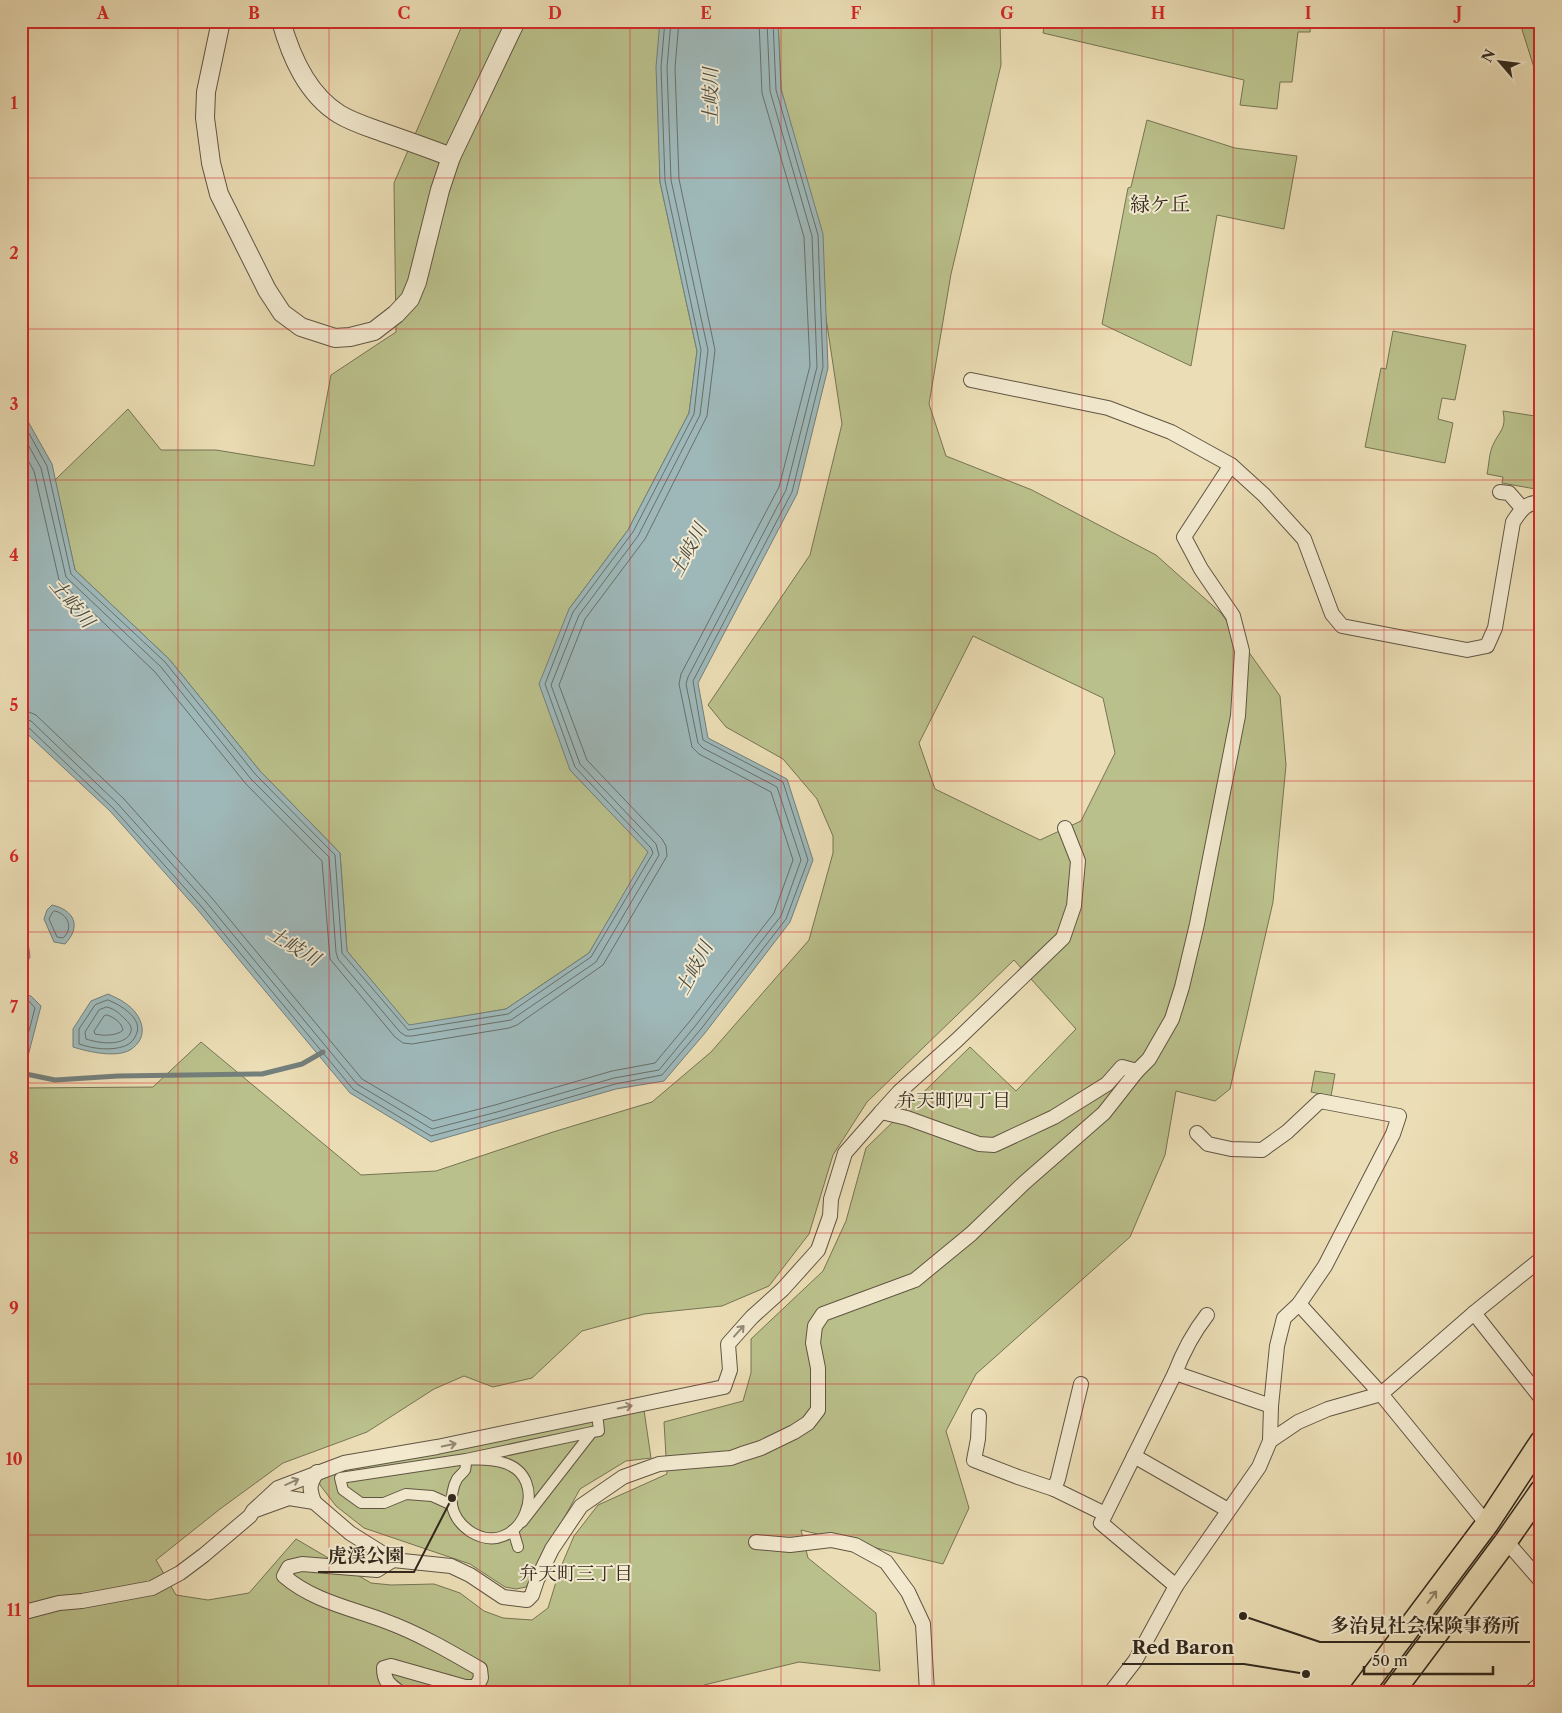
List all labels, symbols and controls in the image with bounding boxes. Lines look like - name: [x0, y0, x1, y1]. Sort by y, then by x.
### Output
- text: A: [96, 3, 110, 23]
- text: B: [248, 3, 260, 23]
- text: C: [398, 3, 410, 23]
- text: D: [548, 3, 562, 23]
- text: E: [700, 3, 712, 23]
- text: F: [851, 3, 862, 23]
- text: G: [1000, 3, 1014, 23]
- text: H: [1151, 3, 1165, 23]
- text: I: [1305, 3, 1312, 23]
- text: J: [1453, 3, 1462, 23]
- north arrow: [1474, 38, 1524, 88]
- text: N: [1478, 46, 1499, 65]
- water label: 土岐川: [699, 66, 722, 125]
- text: 1: [10, 93, 18, 113]
- district label: 緑ケ丘: [1130, 192, 1190, 216]
- text: 2: [9, 243, 19, 263]
- text: 3: [9, 394, 19, 414]
- water label: 土岐川: [664, 518, 712, 581]
- text: 4: [9, 545, 19, 565]
- water label: 土岐川: [45, 574, 100, 634]
- text: 5: [10, 695, 19, 715]
- text: 6: [9, 846, 19, 866]
- water label: 土岐川: [264, 921, 326, 972]
- water label: 土岐川: [670, 936, 718, 999]
- text: 7: [10, 997, 19, 1017]
- district label: 弁天町四丁目: [897, 1089, 1011, 1112]
- text: 8: [9, 1148, 19, 1168]
- text: 9: [9, 1298, 19, 1318]
- one-way arrow: [733, 1324, 745, 1337]
- one-way arrow: [617, 1402, 633, 1412]
- one-way arrow: [441, 1439, 457, 1449]
- text: 10: [5, 1449, 23, 1469]
- one-way arrow: [284, 1477, 299, 1487]
- callout: 虎渓公園: [318, 1538, 414, 1572]
- text: 虎渓公園: [328, 1544, 404, 1567]
- district label: 弁天町三丁目: [519, 1562, 633, 1585]
- one-way arrow: [1427, 1591, 1438, 1604]
- text: 11: [7, 1600, 22, 1620]
- callout: 多治見社会保険事務所: [1320, 1608, 1530, 1642]
- text: 多治見社会保険事務所: [1330, 1614, 1520, 1637]
- callout: Red Baron: [1122, 1630, 1244, 1664]
- text: Red Baron: [1132, 1636, 1234, 1659]
- scale bar: [1364, 1643, 1493, 1675]
- text: 50 m: [1372, 1651, 1408, 1670]

